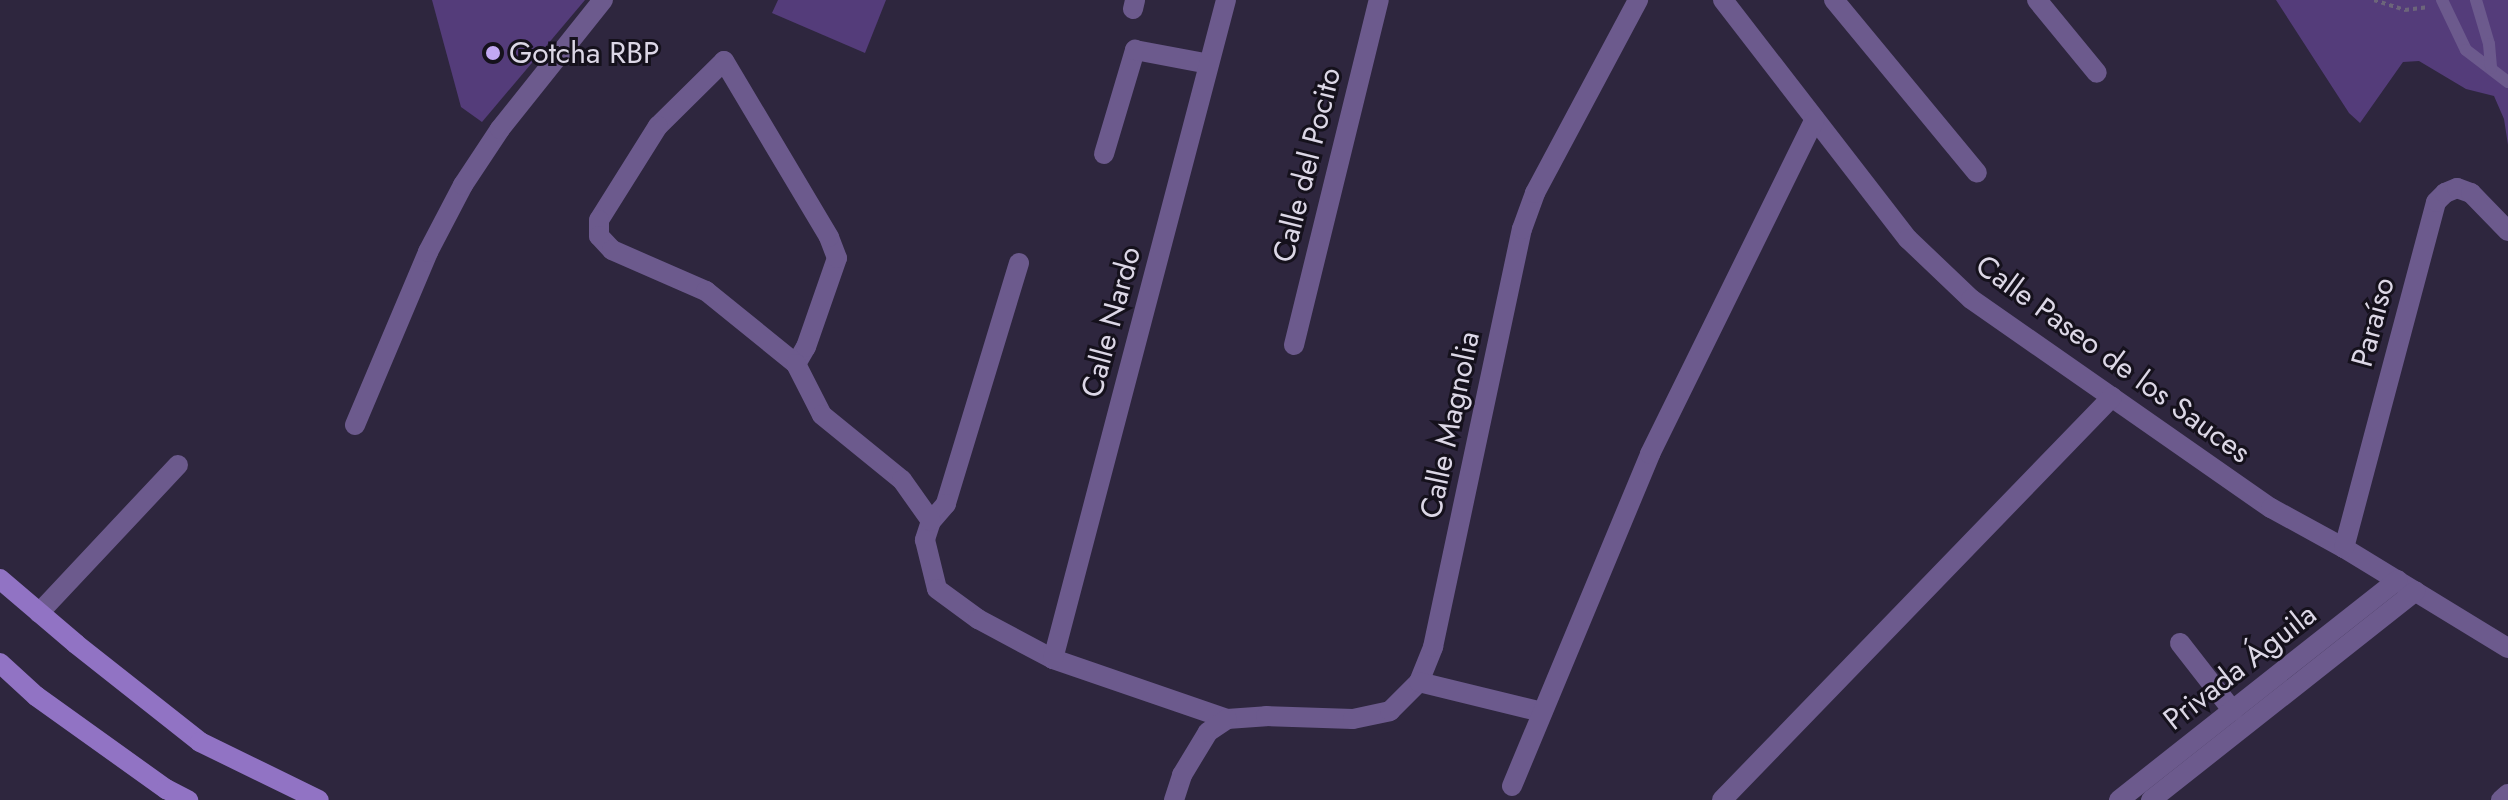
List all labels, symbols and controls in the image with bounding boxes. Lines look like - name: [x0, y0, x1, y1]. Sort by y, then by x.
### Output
- place label: Gotcha RBP: [509, 35, 659, 71]
- marker: Gotcha RBP: [484, 44, 502, 62]
- street label: Calle del Pocito: [1265, 64, 1349, 266]
- street label: Calle Nardo: [1074, 243, 1148, 401]
- street label: Calle Paseo de los Sauces: [1969, 247, 2257, 471]
- street label: Paraíso: [2344, 273, 2402, 371]
- street label: Calle Magnolia: [1413, 328, 1487, 522]
- street label: Privada Águila: [2156, 596, 2324, 738]

